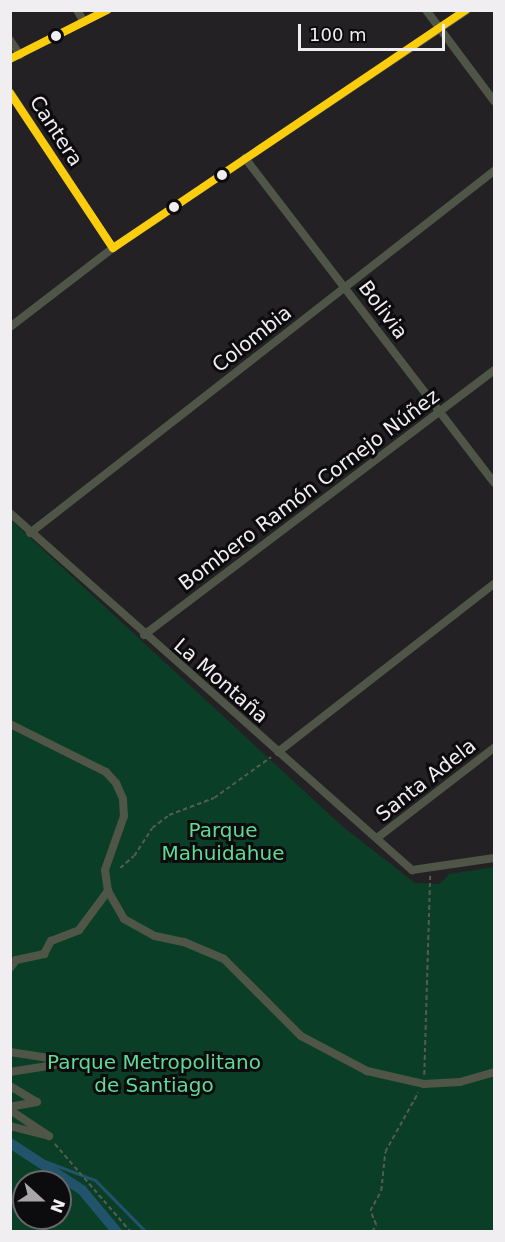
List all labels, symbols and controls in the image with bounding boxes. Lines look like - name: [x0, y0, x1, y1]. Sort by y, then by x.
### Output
- scale bar: [301, 12, 448, 50]
- text: 100 m: [309, 24, 367, 45]
- unlabelled marker: [50, 30, 62, 42]
- street label: Cantera: [24, 91, 88, 171]
- unlabelled marker: [216, 169, 228, 181]
- unlabelled marker: [168, 201, 180, 213]
- street label: Bolivia: [353, 276, 413, 344]
- street label: Colombia: [208, 301, 296, 377]
- street label: Bombero Ramón Cornejo Núñez: [174, 384, 444, 596]
- street label: La Montaña: [169, 634, 273, 728]
- street label: Santa Adela: [371, 734, 481, 826]
- park label: Parque Mahuidahue: [161, 819, 285, 866]
- park label: Parque Metropolitano de Santiago: [47, 1050, 261, 1097]
- north arrow: [12, 1170, 72, 1230]
- text: N: [46, 1196, 69, 1216]

